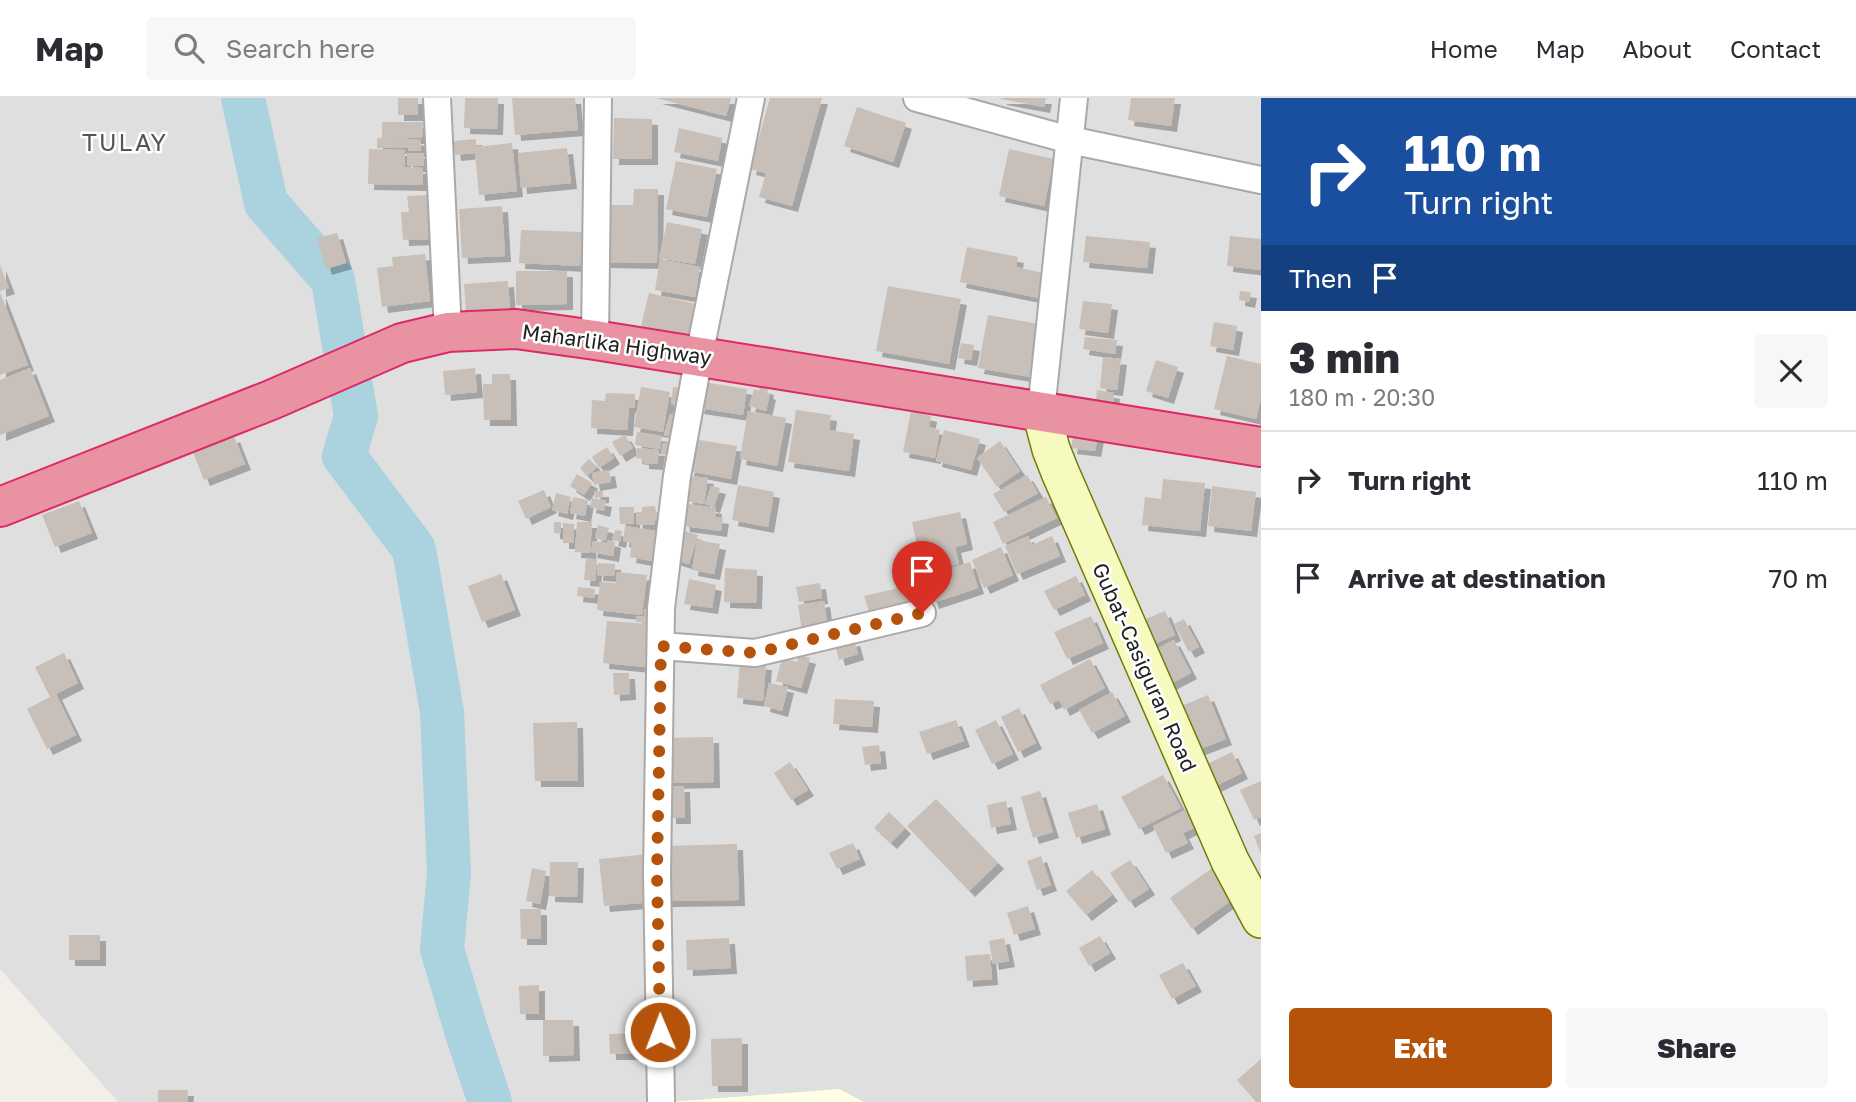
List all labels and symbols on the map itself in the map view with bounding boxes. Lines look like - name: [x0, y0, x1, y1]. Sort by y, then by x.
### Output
- district label: TULAY: [82, 127, 168, 156]
- street label: Maharlika Highway: [521, 318, 714, 370]
- pin: [892, 541, 952, 613]
- street label: Gubat-Casiguran Road: [1087, 558, 1203, 776]
- position arrow: [623, 995, 697, 1069]

